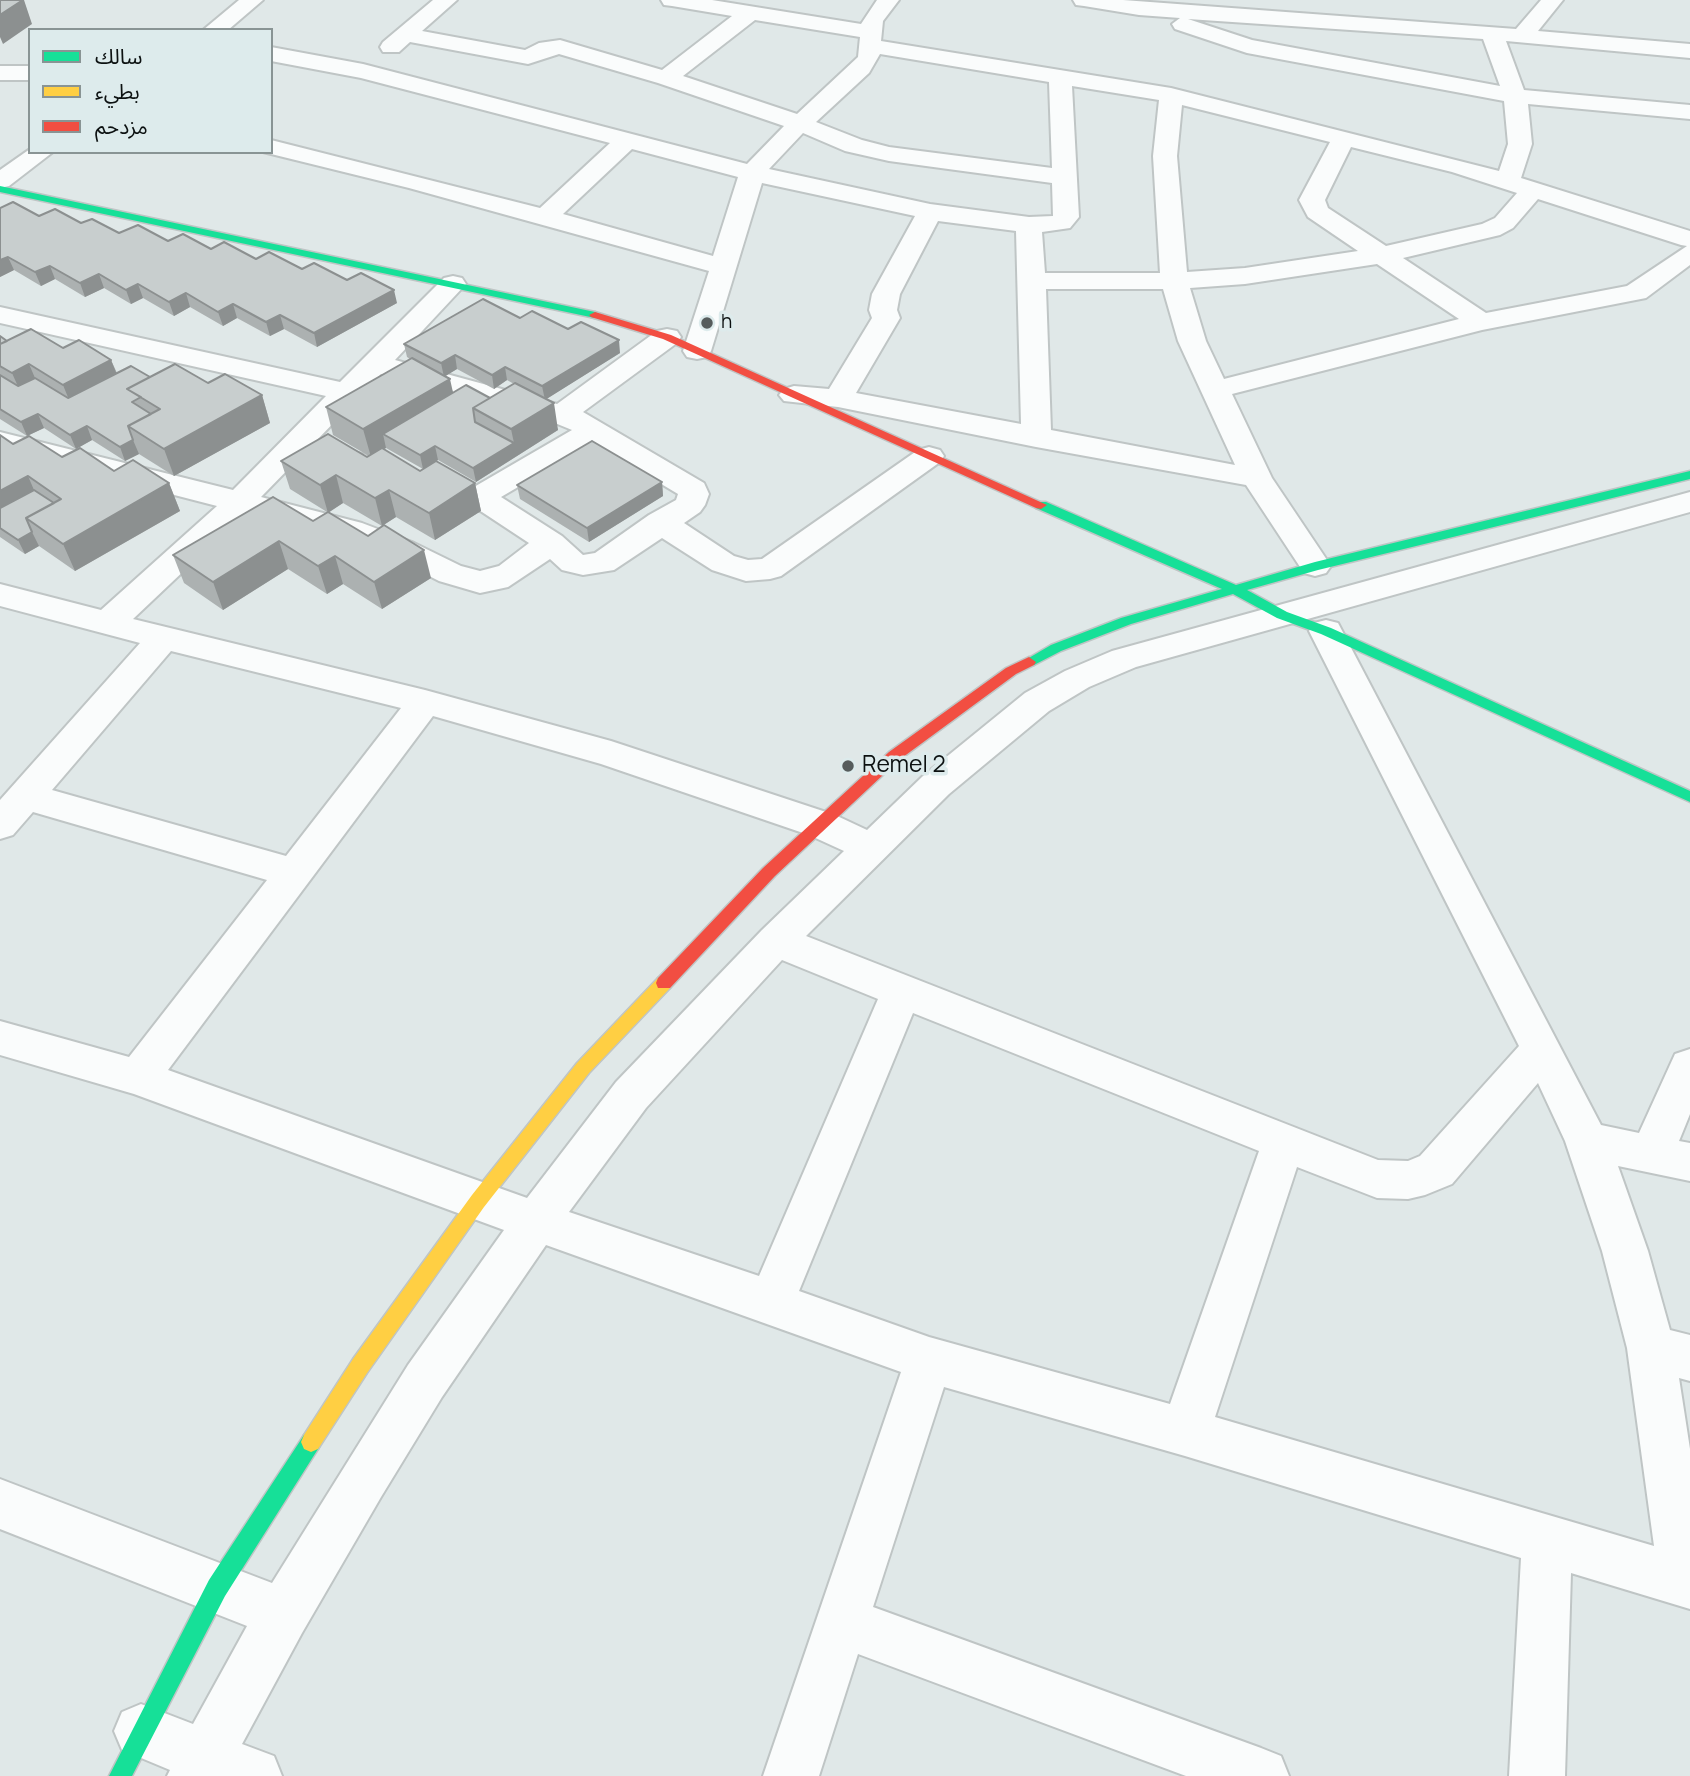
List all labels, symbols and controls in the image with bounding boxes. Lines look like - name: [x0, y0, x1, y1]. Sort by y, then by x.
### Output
- legend: [28, 28, 273, 154]
- text: سالك: [95, 42, 142, 70]
- text: بطيء: [95, 77, 140, 105]
- text: مزدحم: [95, 112, 148, 140]
- place label: h: [721, 312, 732, 334]
- marker: h: [699, 315, 715, 331]
- place label: Remel 2: [862, 752, 946, 780]
- marker: Remel 2: [840, 758, 856, 774]

